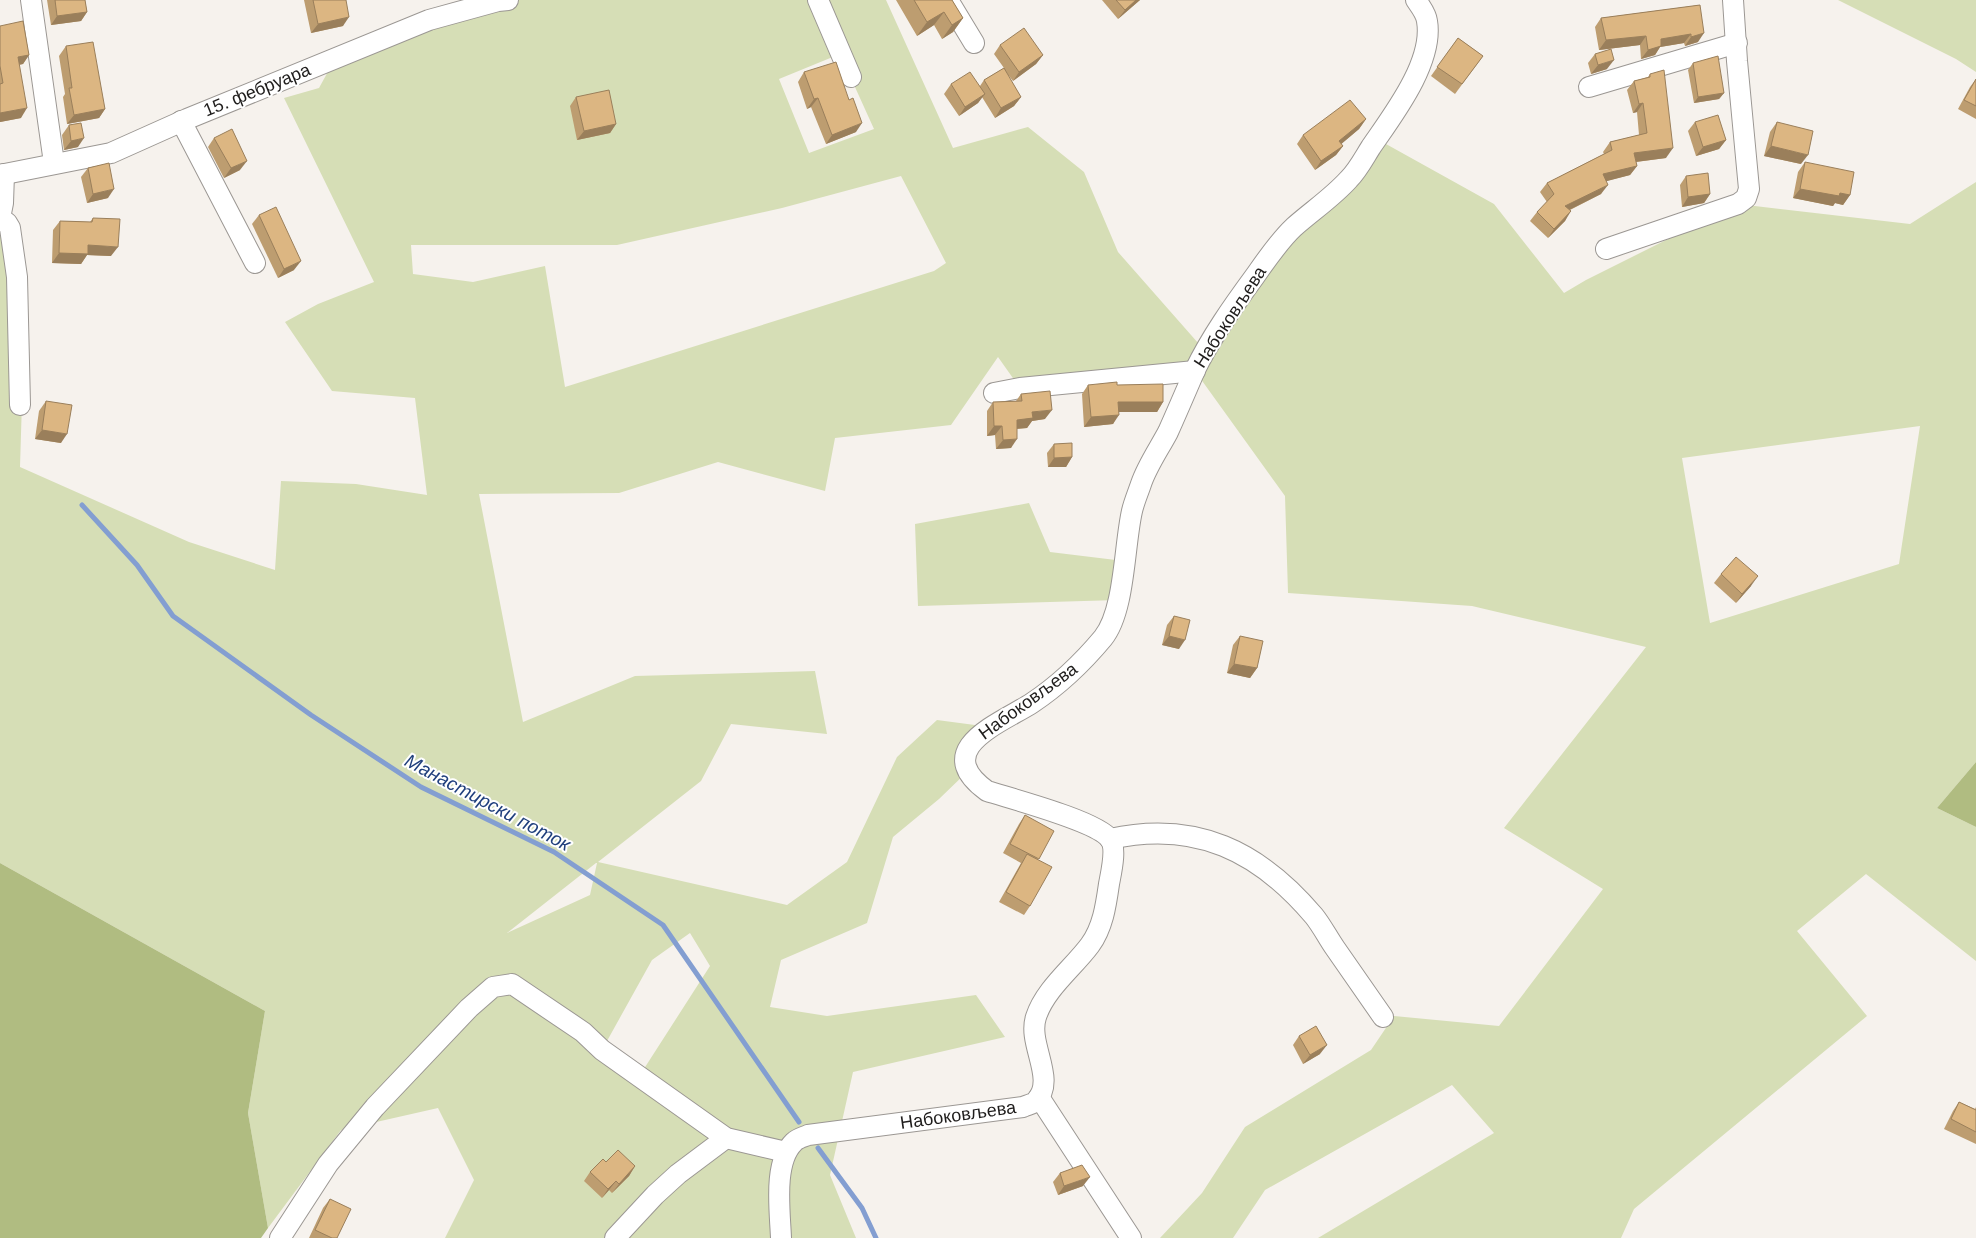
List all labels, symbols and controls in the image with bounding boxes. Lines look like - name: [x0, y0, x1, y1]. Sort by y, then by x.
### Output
- street label: 15. фебруара: [201, 59, 314, 121]
- street label: Набоковљева: [1190, 262, 1271, 371]
- street label: Набоковљева: [975, 658, 1082, 743]
- water label: Манастирски поток: [401, 750, 575, 856]
- street label: Набоковљева: [899, 1097, 1018, 1133]

